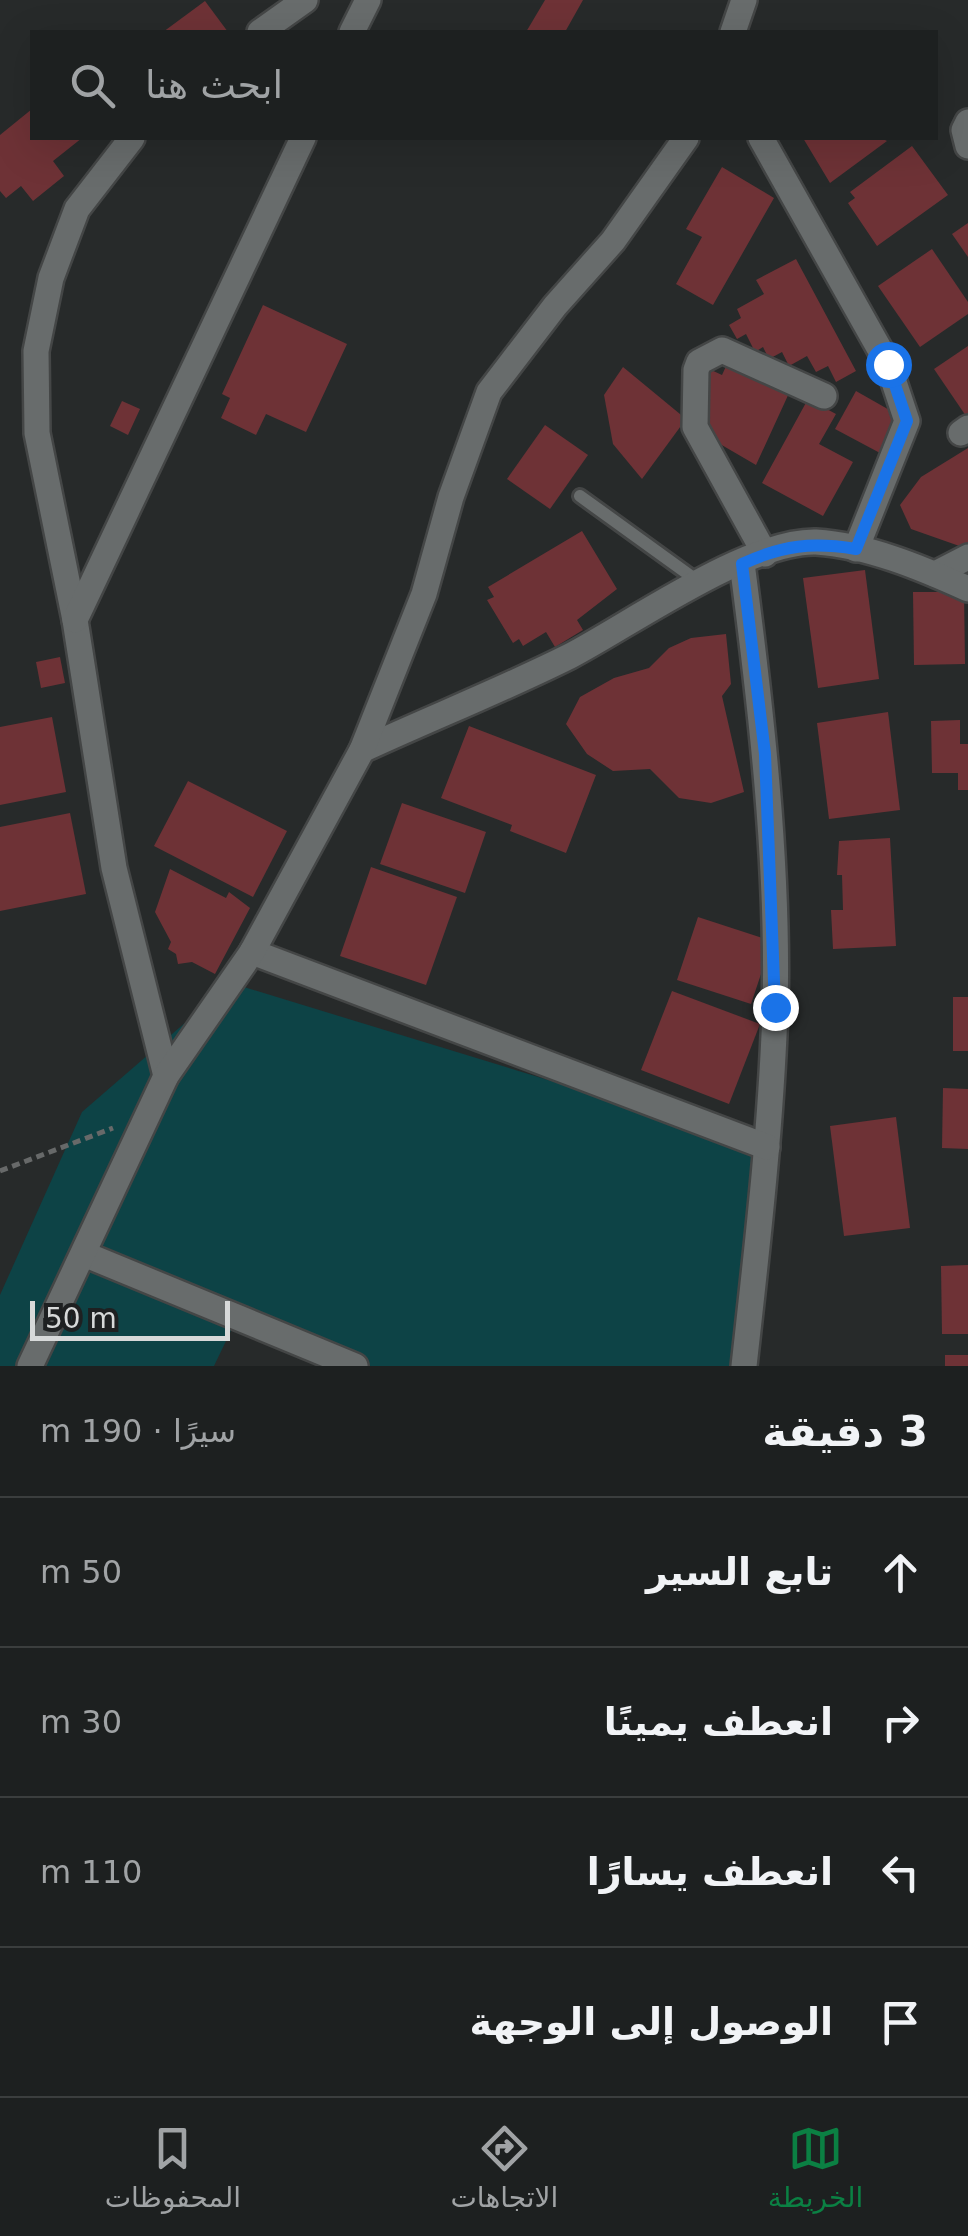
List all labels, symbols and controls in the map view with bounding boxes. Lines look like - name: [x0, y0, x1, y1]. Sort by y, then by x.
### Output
- search box: [30, 30, 938, 140]
- icon: search: [65, 58, 120, 113]
- text: ابحث هنا: [145, 63, 283, 107]
- route start: [866, 342, 912, 388]
- route end: [753, 985, 799, 1031]
- scale bar: [30, 1296, 230, 1340]
- text: 50 m: [45, 1302, 117, 1335]
- text: 3 دقيقة: [762, 1407, 928, 1456]
- text: سيرًا · 190 m: [40, 1412, 236, 1450]
- icon: ahead: [873, 1545, 928, 1600]
- text: تابع السير: [646, 1550, 833, 1594]
- text: 50 m: [40, 1553, 122, 1591]
- icon: right: [873, 1695, 928, 1750]
- text: انعطف يمينًا: [604, 1700, 833, 1744]
- text: 30 m: [40, 1703, 122, 1741]
- icon: left: [873, 1845, 928, 1900]
- text: انعطف يسارًا: [587, 1850, 833, 1894]
- text: 110 m: [40, 1853, 142, 1891]
- icon: arrive: [873, 1995, 928, 2050]
- text: الوصول إلى الوجهة: [470, 2000, 833, 2044]
- tab: المحفوظات: [105, 2121, 241, 2214]
- tab: الاتجاهات: [451, 2121, 558, 2214]
- tab: الخريطة: [768, 2121, 863, 2214]

